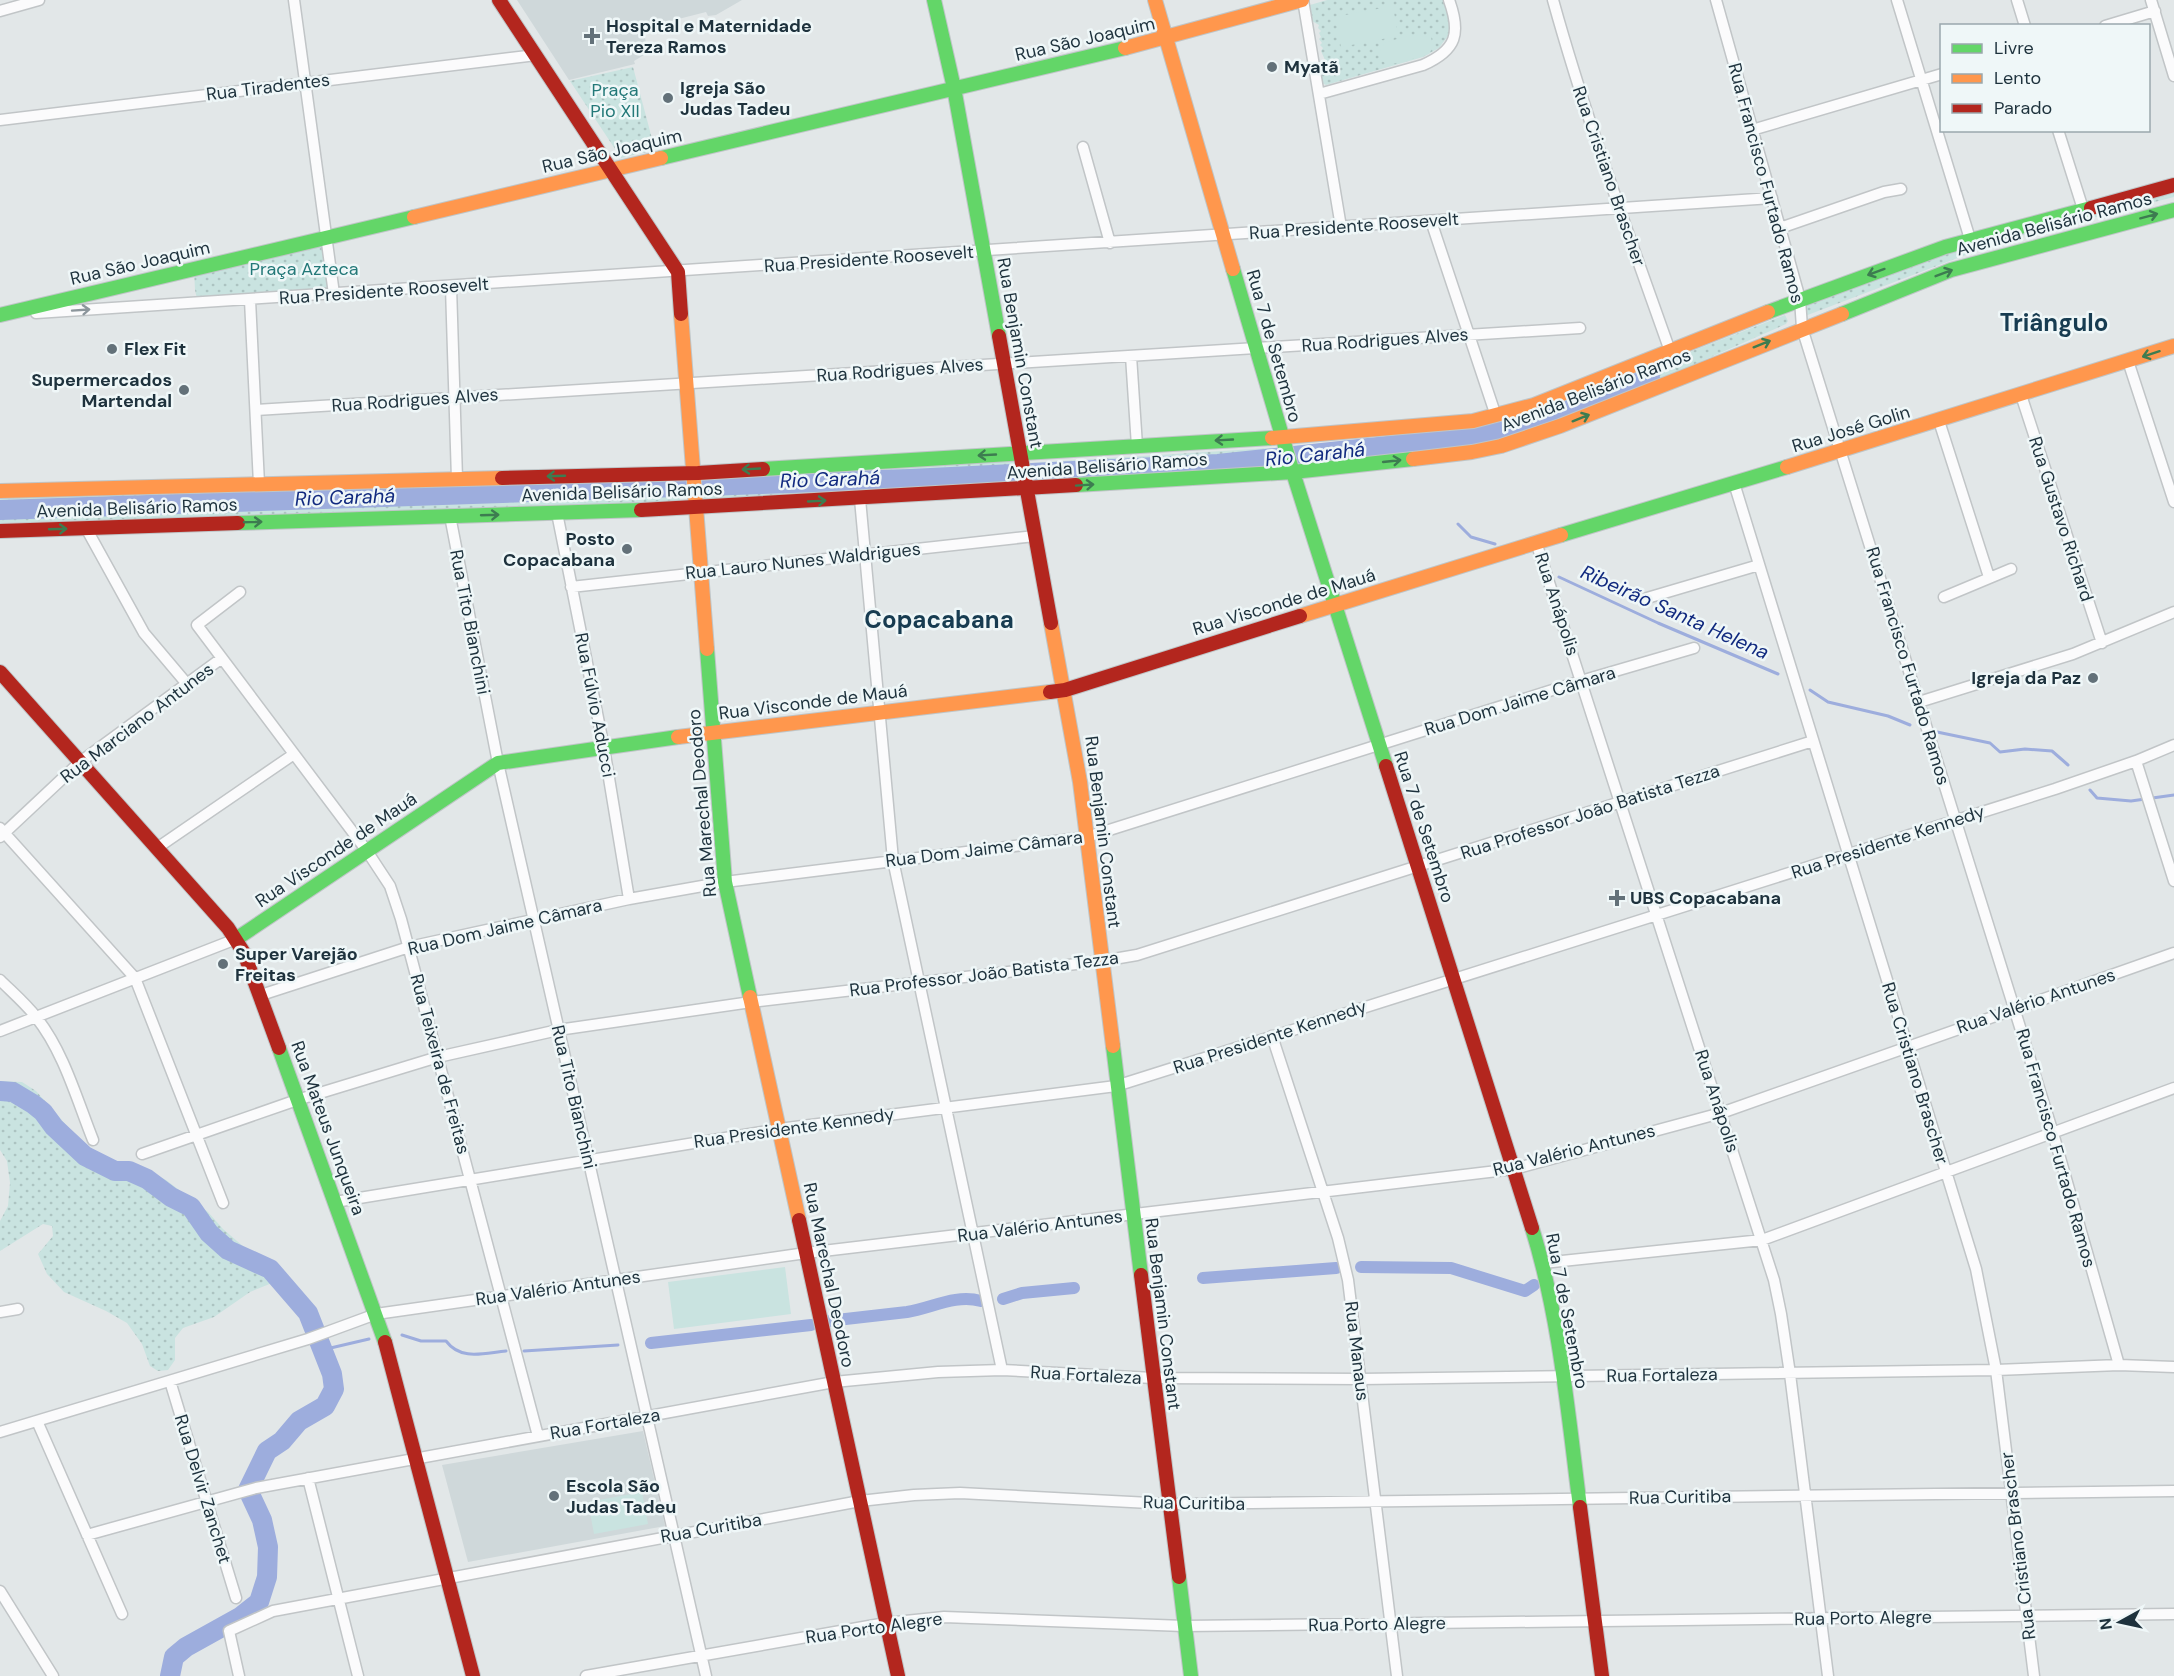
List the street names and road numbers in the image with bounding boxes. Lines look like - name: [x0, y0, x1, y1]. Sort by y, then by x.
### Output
- street label: Rua São Joaquim: [1013, 11, 1157, 67]
- street label: Rua Francisco Furtado Ramos: [1722, 60, 1810, 306]
- street label: Rua Tiradentes: [205, 68, 331, 106]
- street label: Rua Cristiano Brascher: [1567, 83, 1651, 270]
- street label: Rua São Joaquim: [540, 123, 684, 179]
- street label: Avenida Belisário Ramos: [1954, 186, 2154, 262]
- street label: Rua Presidente Roosevelt: [1248, 207, 1460, 245]
- street label: Rua São Joaquim: [68, 235, 212, 291]
- street label: Rua Presidente Roosevelt: [763, 240, 975, 278]
- street label: Rua Benjamin Constant: [991, 256, 1049, 450]
- street label: Rua 7 de Setembro: [1241, 267, 1307, 425]
- street label: Rua Presidente Roosevelt: [278, 272, 490, 310]
- street label: Rua Rodrigues Alves: [1301, 322, 1469, 358]
- street label: Avenida Belisário Ramos: [1498, 343, 1694, 437]
- street label: Rua Rodrigues Alves: [816, 352, 984, 388]
- street label: Rua Rodrigues Alves: [331, 382, 499, 418]
- street label: Rua José Golin: [1789, 400, 1913, 458]
- street label: Rua Gustavo Richard: [2023, 433, 2099, 605]
- street label: Avenida Belisário Ramos: [1006, 447, 1208, 485]
- street label: Avenida Belisário Ramos: [521, 476, 723, 508]
- street label: Avenida Belisário Ramos: [36, 492, 238, 524]
- street label: Rua Lauro Nunes Waldrigues: [684, 537, 922, 585]
- street label: Rua Francisco Furtado Ramos: [1860, 544, 1956, 788]
- street label: Rua Tito Bianchini: [444, 547, 496, 697]
- street label: Rua Anápolis: [1529, 549, 1585, 659]
- street label: Rua Visconde de Mauá: [1190, 563, 1378, 641]
- street label: Rua Fúlvio Aducci: [569, 631, 621, 779]
- street label: Rua Marciano Antunes: [55, 657, 219, 789]
- street label: Rua Dom Jaime Câmara: [1422, 660, 1618, 742]
- street label: Rua Visconde de Mauá: [717, 679, 909, 725]
- street label: Rua Marechal Deodoro: [682, 708, 722, 898]
- street label: Rua Benjamin Constant: [1079, 735, 1127, 929]
- street label: Rua 7 de Setembro: [1388, 748, 1460, 906]
- street label: Rua Professor João Batista Tezza: [1457, 759, 1723, 865]
- street label: Rua Visconde de Mauá: [251, 787, 421, 913]
- street label: Rua Presidente Kennedy: [1788, 799, 1988, 885]
- street label: Rua Dom Jaime Câmara: [884, 825, 1084, 873]
- street label: Rua Dom Jaime Câmara: [406, 893, 604, 961]
- street label: Rua Professor João Batista Tezza: [848, 946, 1120, 1002]
- street label: Rua Valério Antunes: [1953, 963, 2119, 1039]
- street label: Rua Teixeira de Freitas: [404, 971, 476, 1157]
- street label: Rua Cristiano Brascher: [1876, 979, 1954, 1167]
- street label: Rua Presidente Kennedy: [1170, 994, 1370, 1080]
- street label: Rua Tito Bianchini: [546, 1023, 602, 1171]
- street label: Rua Francisco Furtado Ramos: [2010, 1026, 2102, 1270]
- street label: Rua Mateus Junqueira: [285, 1038, 371, 1218]
- street label: Rua Anápolis: [1689, 1046, 1745, 1156]
- street label: Rua Presidente Kennedy: [692, 1102, 896, 1154]
- street label: Rua Valério Antunes: [1490, 1118, 1658, 1182]
- street label: Rua Marechal Deodoro: [798, 1180, 860, 1370]
- street label: Rua Valério Antunes: [956, 1204, 1124, 1248]
- street label: Rua Benjamin Constant: [1139, 1217, 1187, 1411]
- street label: Rua 7 de Setembro: [1540, 1231, 1594, 1391]
- street label: Rua Valério Antunes: [474, 1265, 642, 1311]
- street label: Rua Manaus: [1339, 1300, 1375, 1402]
- street label: Rua Fortaleza: [1030, 1360, 1142, 1390]
- street label: Rua Fortaleza: [1606, 1362, 1718, 1388]
- street label: Rua Fortaleza: [548, 1403, 662, 1445]
- street label: Rua Delvir Zanchet: [169, 1411, 237, 1567]
- street label: Rua Cristiano Brascher: [1995, 1450, 2041, 1641]
- street label: Rua Curitiba: [1629, 1484, 1731, 1510]
- street label: Rua Curitiba: [1143, 1490, 1245, 1516]
- street label: Rua Curitiba: [659, 1507, 763, 1549]
- street label: Rua Porto Alegre: [1794, 1605, 1932, 1631]
- street label: Rua Porto Alegre: [804, 1607, 944, 1649]
- street label: Rua Porto Alegre: [1308, 1611, 1446, 1637]

